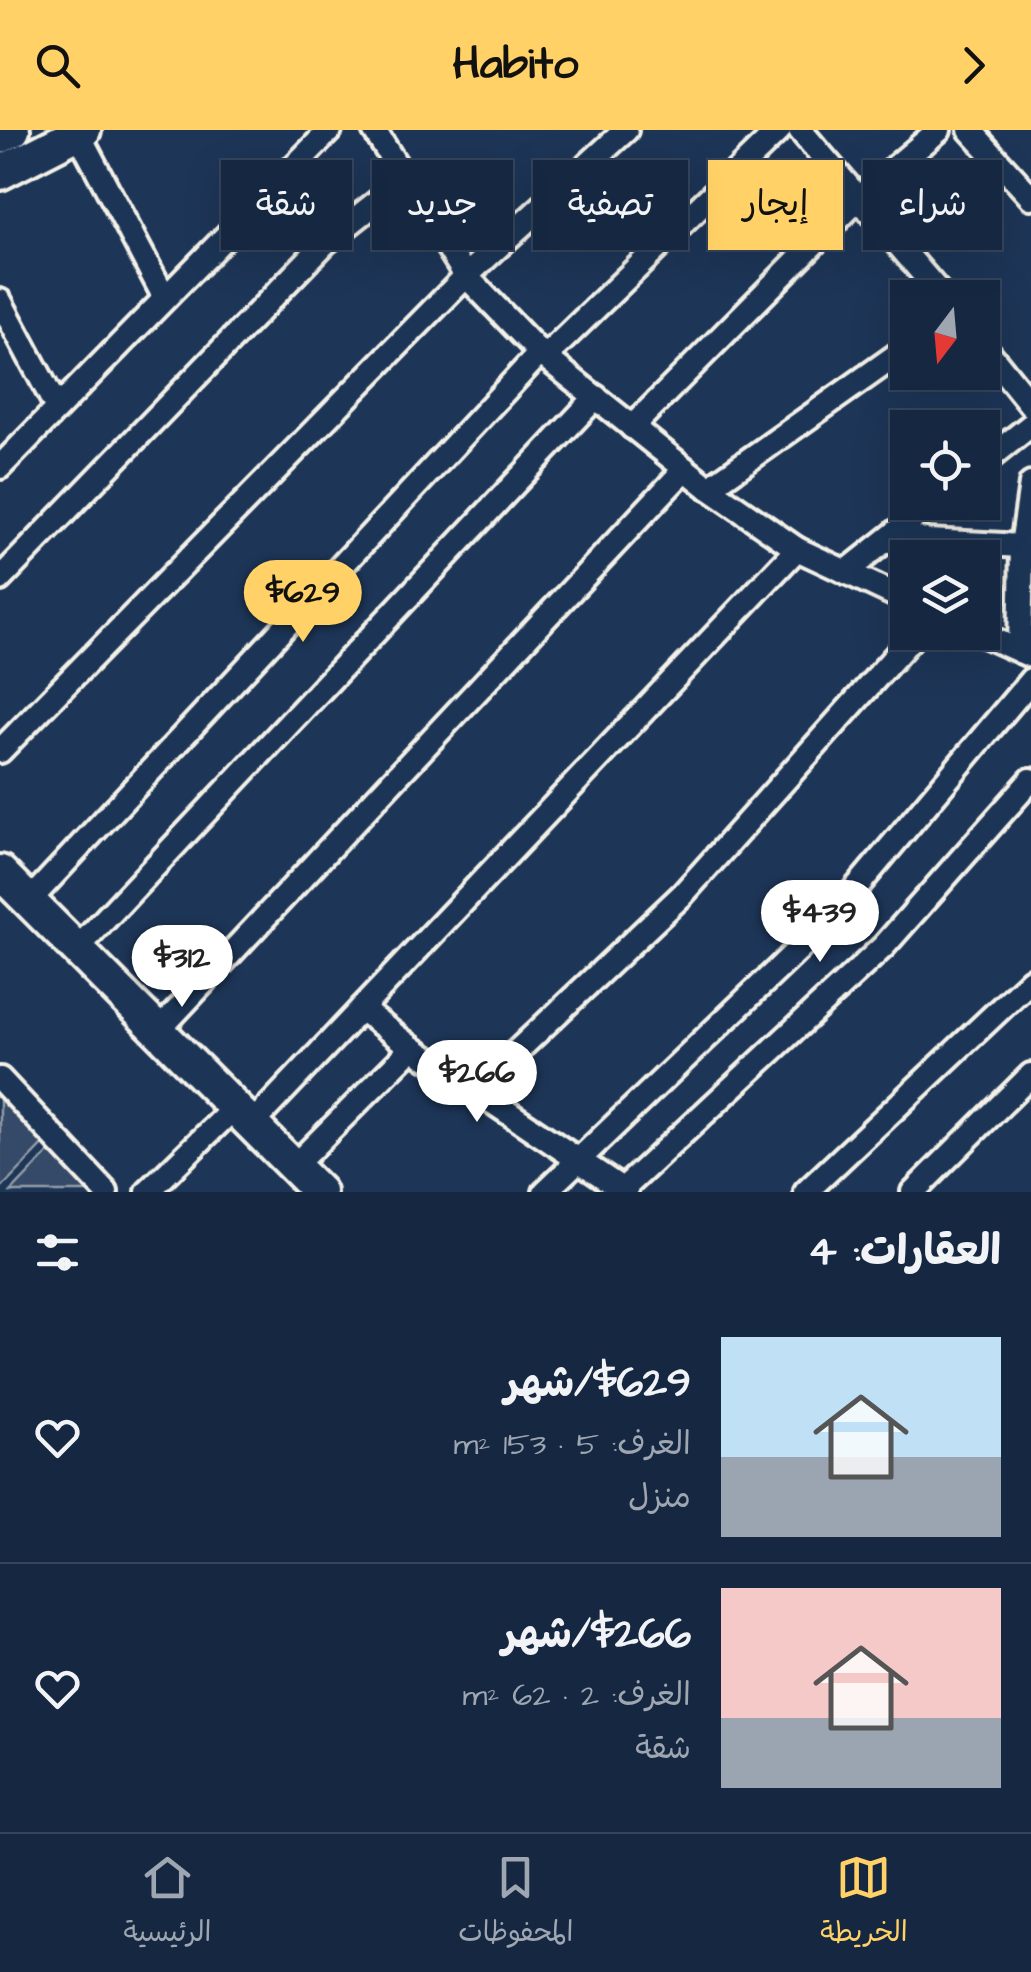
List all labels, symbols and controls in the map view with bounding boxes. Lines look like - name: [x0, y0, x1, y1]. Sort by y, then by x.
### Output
- text: Habito: [453, 34, 578, 96]
- icon: search: [30, 38, 85, 93]
- icon: forward: [946, 38, 1001, 93]
- chip: شقة: [221, 160, 352, 250]
- chip: جديد: [372, 160, 513, 250]
- chip: تصفية: [533, 160, 688, 250]
- chip: إيجار: [708, 160, 843, 250]
- chip: شراء: [863, 160, 1002, 250]
- north arrow: [890, 280, 1000, 390]
- map controls: [890, 280, 1000, 650]
- button: locate: [890, 410, 1000, 520]
- button: layers: [890, 540, 1000, 650]
- pin: $629: [244, 560, 362, 645]
- text: $629: [266, 570, 340, 615]
- pin: $439: [761, 880, 879, 965]
- text: $439: [783, 890, 857, 935]
- pin: $312: [123, 925, 241, 1010]
- text: $312: [154, 935, 210, 980]
- pin: $266: [418, 1040, 536, 1125]
- text: $266: [439, 1050, 515, 1095]
- text: العقارات: 4: [808, 1223, 1001, 1281]
- icon: filters: [30, 1225, 85, 1280]
- text: $629/شهر: [504, 1355, 691, 1413]
- icon: home: [801, 1377, 921, 1497]
- icon: heart: [30, 1410, 85, 1465]
- text: الغرف: 5 · 153 m²: [454, 1422, 691, 1467]
- text: منزل: [628, 1475, 691, 1520]
- text: $266/شهر: [502, 1606, 691, 1664]
- icon: home: [801, 1628, 921, 1748]
- icon: heart: [30, 1661, 85, 1716]
- text: الغرف: 2 · 62 m²: [463, 1673, 691, 1718]
- text: شقة: [635, 1726, 691, 1771]
- tab: الرئيسية: [123, 1850, 211, 1956]
- tab: المحفوظات: [458, 1850, 573, 1956]
- tab: الخريطة: [820, 1850, 908, 1956]

